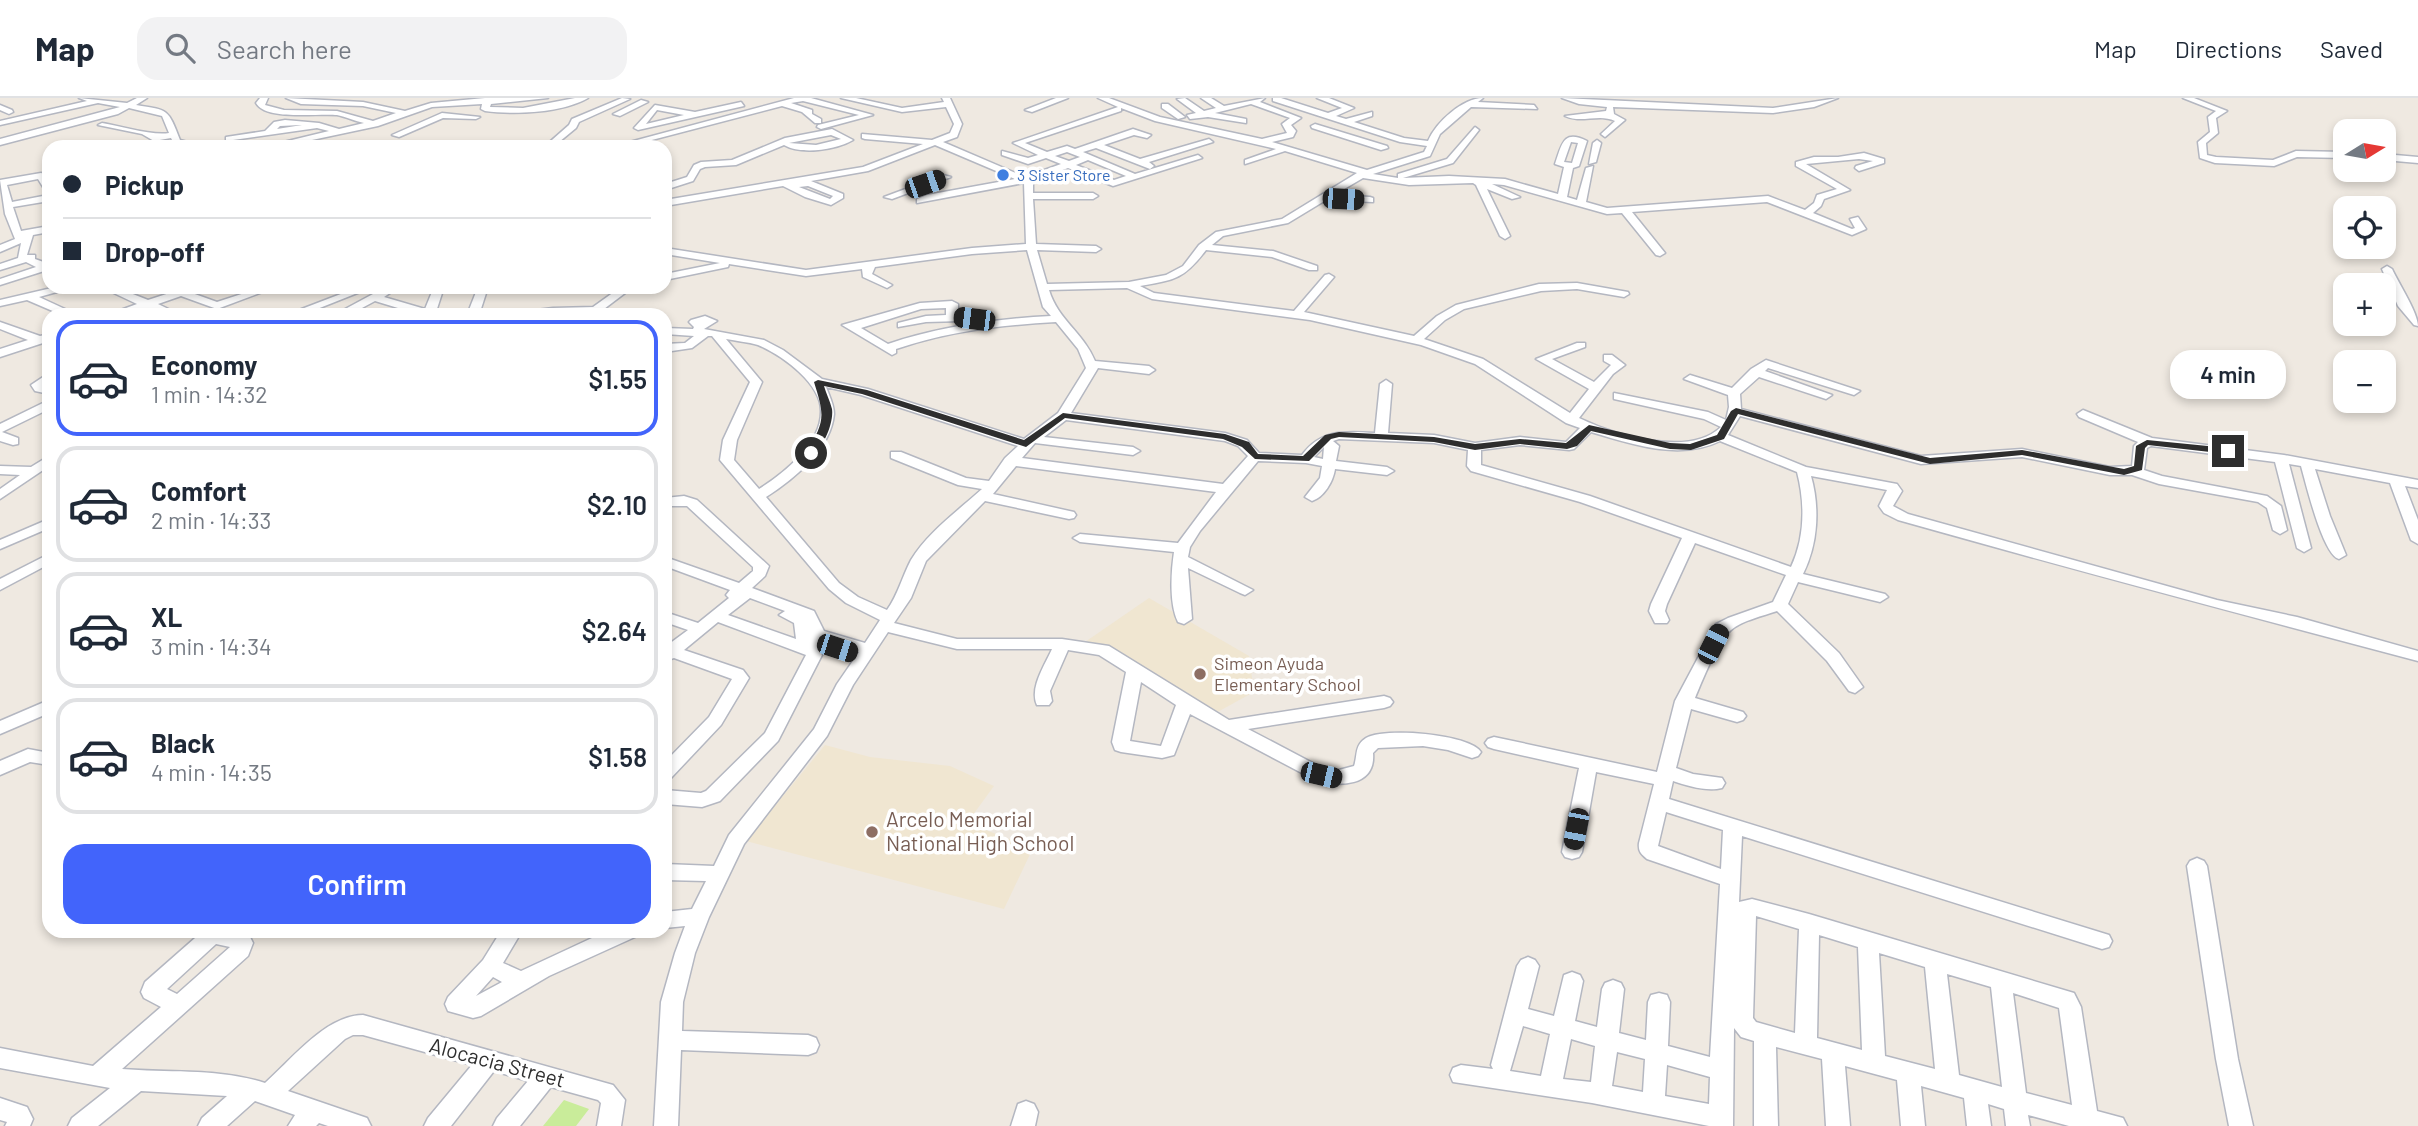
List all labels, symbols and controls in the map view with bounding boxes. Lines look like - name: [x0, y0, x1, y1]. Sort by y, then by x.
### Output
- search box: [137, 17, 627, 80]
- text: Map: [35, 28, 95, 68]
- icon: search: [161, 29, 199, 67]
- text: Search here: [217, 33, 352, 64]
- text: Map: [2094, 34, 2137, 63]
- text: Directions: [2175, 34, 2282, 63]
- text: Saved: [2320, 34, 2383, 63]
- north arrow: [2333, 119, 2396, 182]
- map controls: [2333, 119, 2396, 413]
- place label: 3 Sister Store: [1017, 165, 1111, 184]
- car: [902, 167, 949, 201]
- marker: 3 Sister Store: [995, 167, 1011, 183]
- text: Pickup: [105, 169, 184, 200]
- car: [1322, 187, 1365, 211]
- button: locate: [2333, 196, 2396, 259]
- text: Drop-off: [105, 236, 205, 267]
- button: +: [2333, 273, 2396, 336]
- car: [952, 306, 997, 332]
- icon: car: [67, 347, 130, 410]
- text: Economy: [151, 349, 257, 380]
- callout: 4 min: [2170, 350, 2286, 398]
- button: −: [2333, 350, 2396, 413]
- text: 4 min: [2200, 360, 2256, 388]
- text: $1.55: [588, 363, 647, 394]
- text: 1 min · 14:32: [151, 380, 268, 408]
- route end: [2212, 435, 2244, 467]
- route start: [795, 437, 827, 469]
- icon: car: [67, 473, 130, 536]
- text: Comfort: [151, 475, 247, 506]
- text: $2.10: [587, 489, 647, 520]
- text: 2 min · 14:33: [151, 506, 271, 534]
- icon: car: [67, 599, 130, 662]
- text: XL: [151, 601, 182, 632]
- text: $2.64: [582, 615, 647, 646]
- car: [1695, 621, 1732, 667]
- text: 3 min · 14:34: [151, 632, 272, 660]
- car: [814, 632, 861, 664]
- place label: Simeon Ayuda Elementary School: [1214, 652, 1361, 695]
- marker: Simeon Ayuda Elementary School: [1192, 666, 1208, 682]
- icon: car: [67, 725, 130, 788]
- text: Black: [151, 727, 215, 758]
- text: $1.58: [588, 741, 647, 772]
- text: 4 min · 14:35: [151, 758, 272, 786]
- car: [1299, 760, 1344, 790]
- place label: Arcelo Memorial National High School: [886, 806, 1074, 855]
- car: [1562, 806, 1591, 852]
- marker: Arcelo Memorial National High School: [864, 824, 880, 840]
- button: Confirm: [63, 844, 651, 924]
- street label: Alocacia Street: [427, 1031, 568, 1092]

